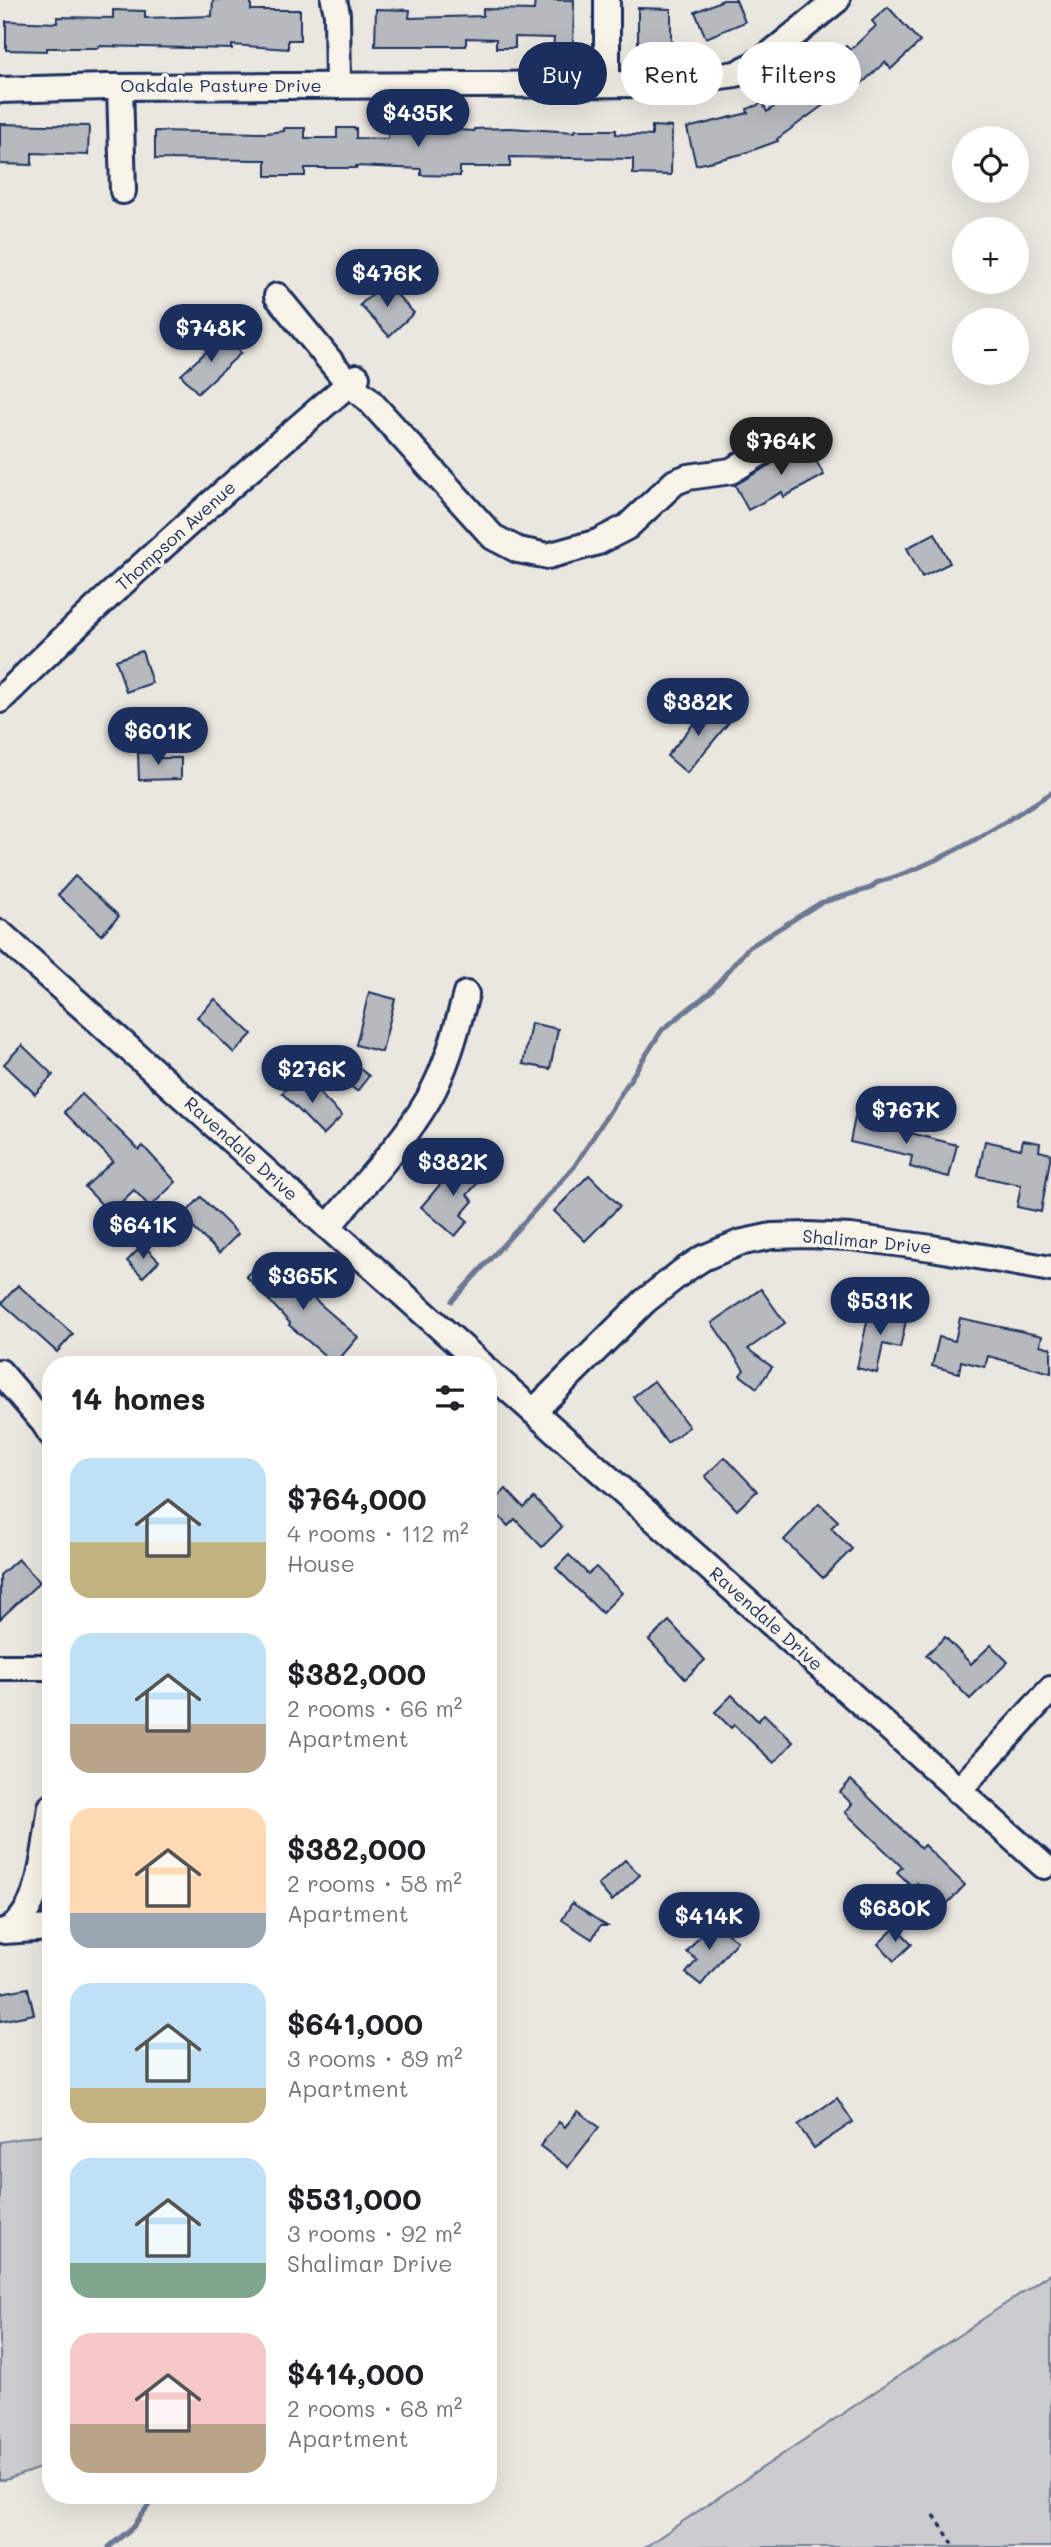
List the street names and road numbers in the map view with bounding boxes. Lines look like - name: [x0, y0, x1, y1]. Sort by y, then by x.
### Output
- street label: Oakdale Pasture Drive: [120, 73, 322, 97]
- street label: Thompson Avenue: [110, 475, 240, 596]
- street label: Ravendale Drive: [180, 1091, 304, 1206]
- street label: Shalimar Drive: [802, 1223, 933, 1259]
- street label: Ravendale Drive: [705, 1561, 829, 1676]

